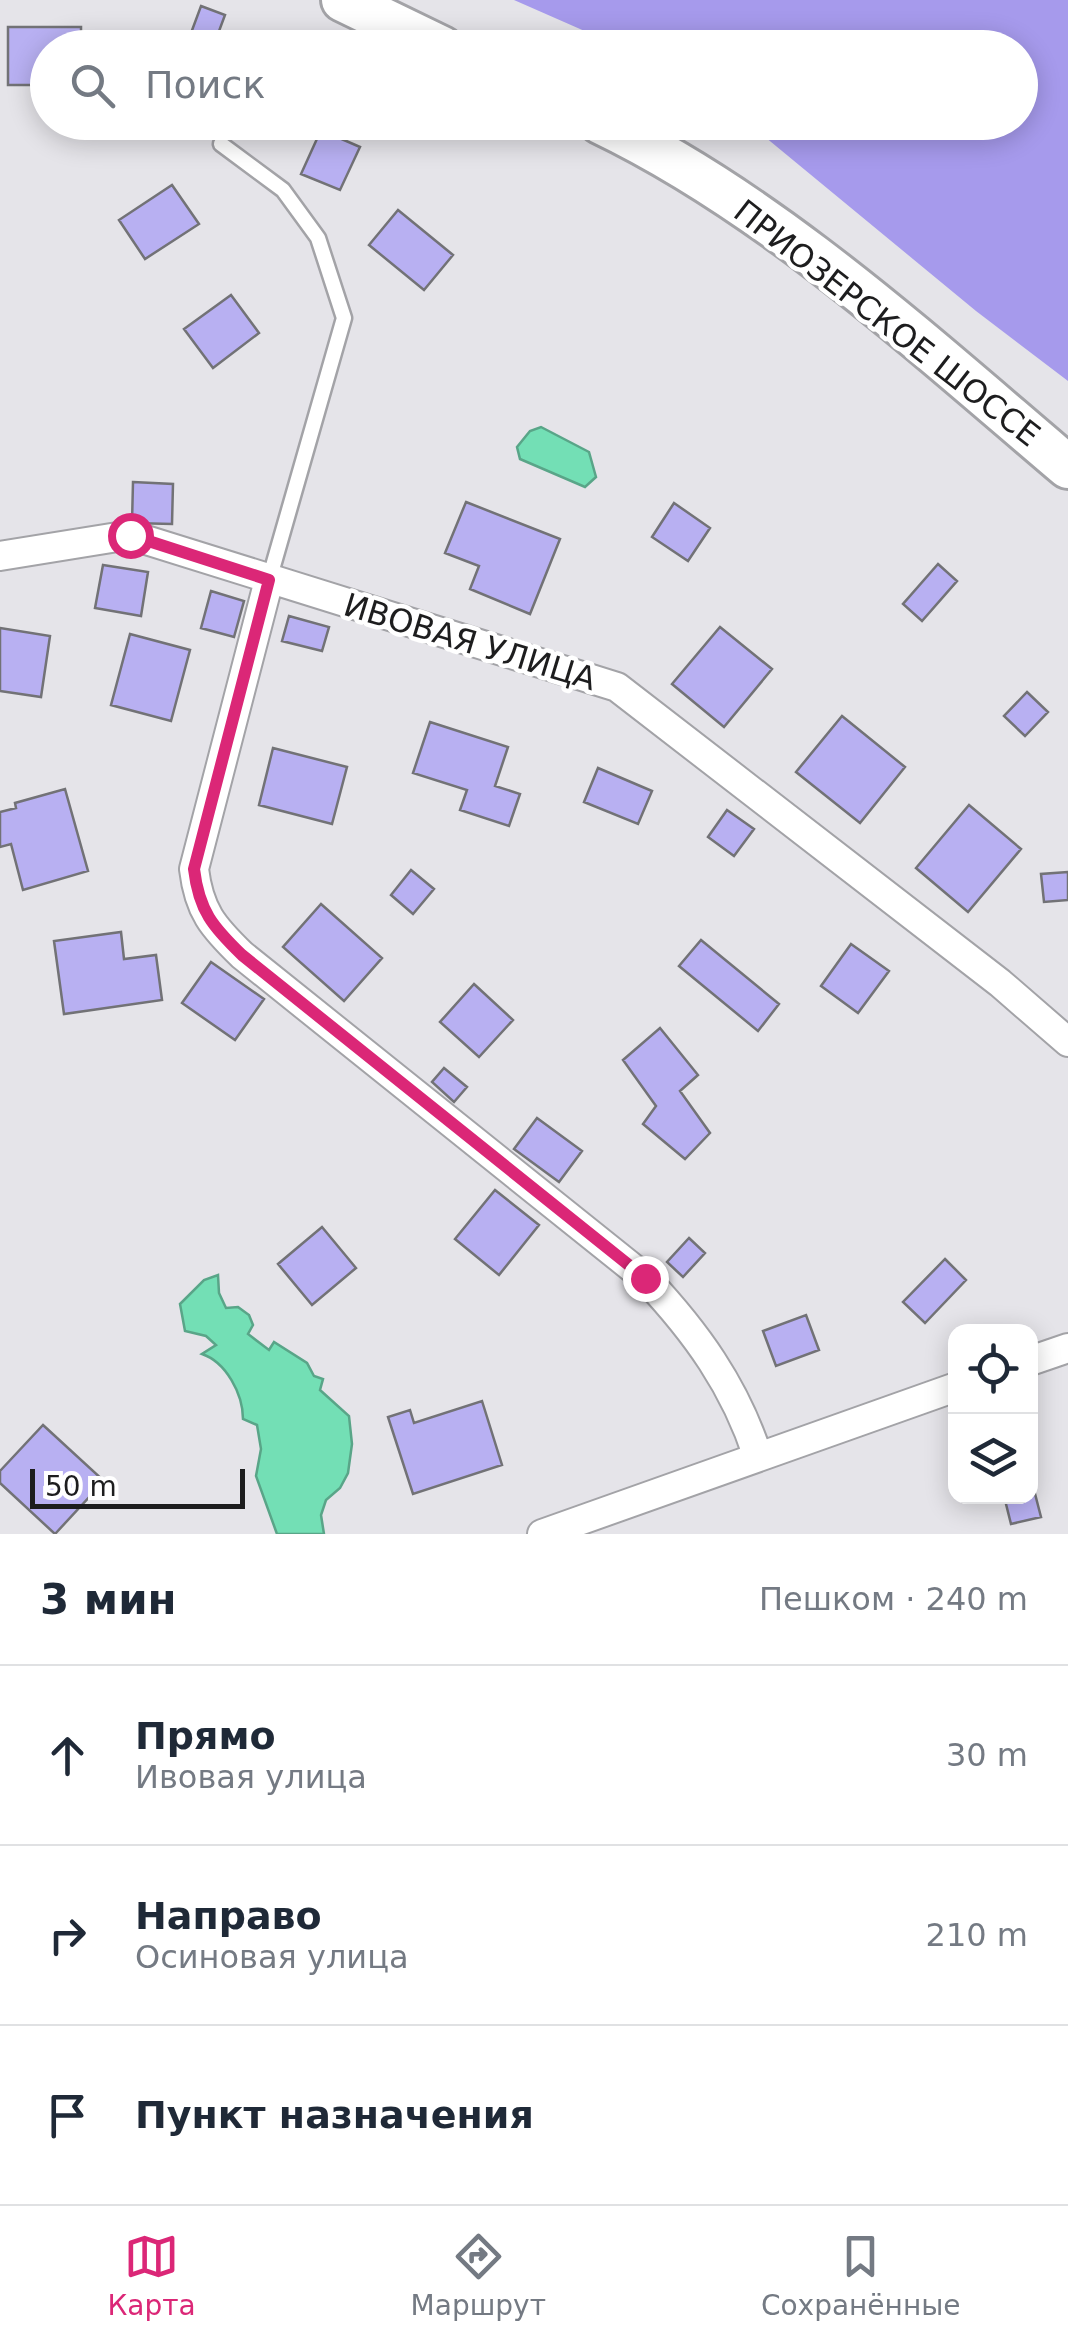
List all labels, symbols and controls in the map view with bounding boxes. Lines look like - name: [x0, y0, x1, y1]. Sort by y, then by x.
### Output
- search box: [30, 30, 1038, 140]
- icon: search: [65, 58, 120, 113]
- text: Поиск: [145, 63, 265, 107]
- street label: ПРИОЗЕРСКОЕ ШОССЕ: [727, 192, 1047, 454]
- route start: [108, 513, 154, 559]
- street label: ИВОВАЯ УЛИЦА: [339, 586, 601, 698]
- route end: [623, 1256, 669, 1302]
- map controls: [948, 1324, 1038, 1504]
- button: locate: [948, 1324, 1038, 1414]
- button: layers: [948, 1414, 1038, 1504]
- scale bar: [30, 1464, 245, 1508]
- text: 50 m: [45, 1470, 117, 1503]
- text: 3 мин: [40, 1575, 177, 1624]
- text: Пешком · 240 m: [759, 1580, 1028, 1618]
- text: Прямо: [135, 1714, 276, 1758]
- icon: ahead: [40, 1728, 95, 1783]
- text: 30 m: [946, 1736, 1028, 1774]
- text: Ивовая улица: [135, 1758, 367, 1796]
- text: Направо: [135, 1894, 322, 1938]
- icon: right: [40, 1908, 95, 1963]
- text: 210 m: [926, 1916, 1028, 1954]
- text: Осиновая улица: [135, 1938, 409, 1976]
- icon: arrive: [40, 2088, 95, 2143]
- text: Пункт назначения: [135, 2093, 534, 2137]
- tab: Карта: [107, 2229, 196, 2322]
- tab: Маршрут: [411, 2229, 546, 2322]
- tab: Сохранённые: [761, 2229, 961, 2322]

